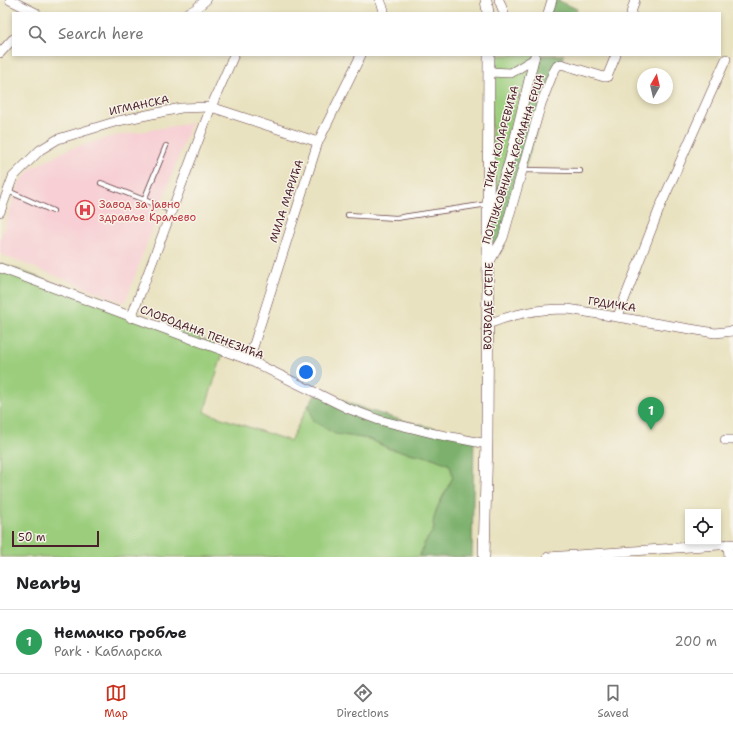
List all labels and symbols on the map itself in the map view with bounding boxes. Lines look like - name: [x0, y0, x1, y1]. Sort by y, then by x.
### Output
- north arrow: [637, 68, 673, 104]
- street label: ПОТПУКОВНИКА КРСМАНА ЕРЦА: [479, 72, 548, 246]
- street label: ТИКА КОЛАРЕВИЋА: [481, 84, 522, 190]
- street label: ИГМАНСКА: [108, 92, 171, 119]
- street label: МИЛА МАРИЋА: [266, 158, 307, 245]
- place label: Завод за јавно здравље Краљево: [99, 197, 197, 225]
- hospital icon: Завод за јавно здравље Краљево: [74, 199, 96, 221]
- street label: ВОЈВОДЕ СТЕПЕ: [480, 262, 497, 350]
- street label: ГРДИЧКА: [587, 293, 637, 316]
- street label: СЛОБОДАНА ПЕНЕЗИЋА: [138, 302, 266, 363]
- your location: [296, 362, 316, 382]
- pin: 1: [638, 397, 664, 430]
- scale bar: [12, 529, 99, 548]

